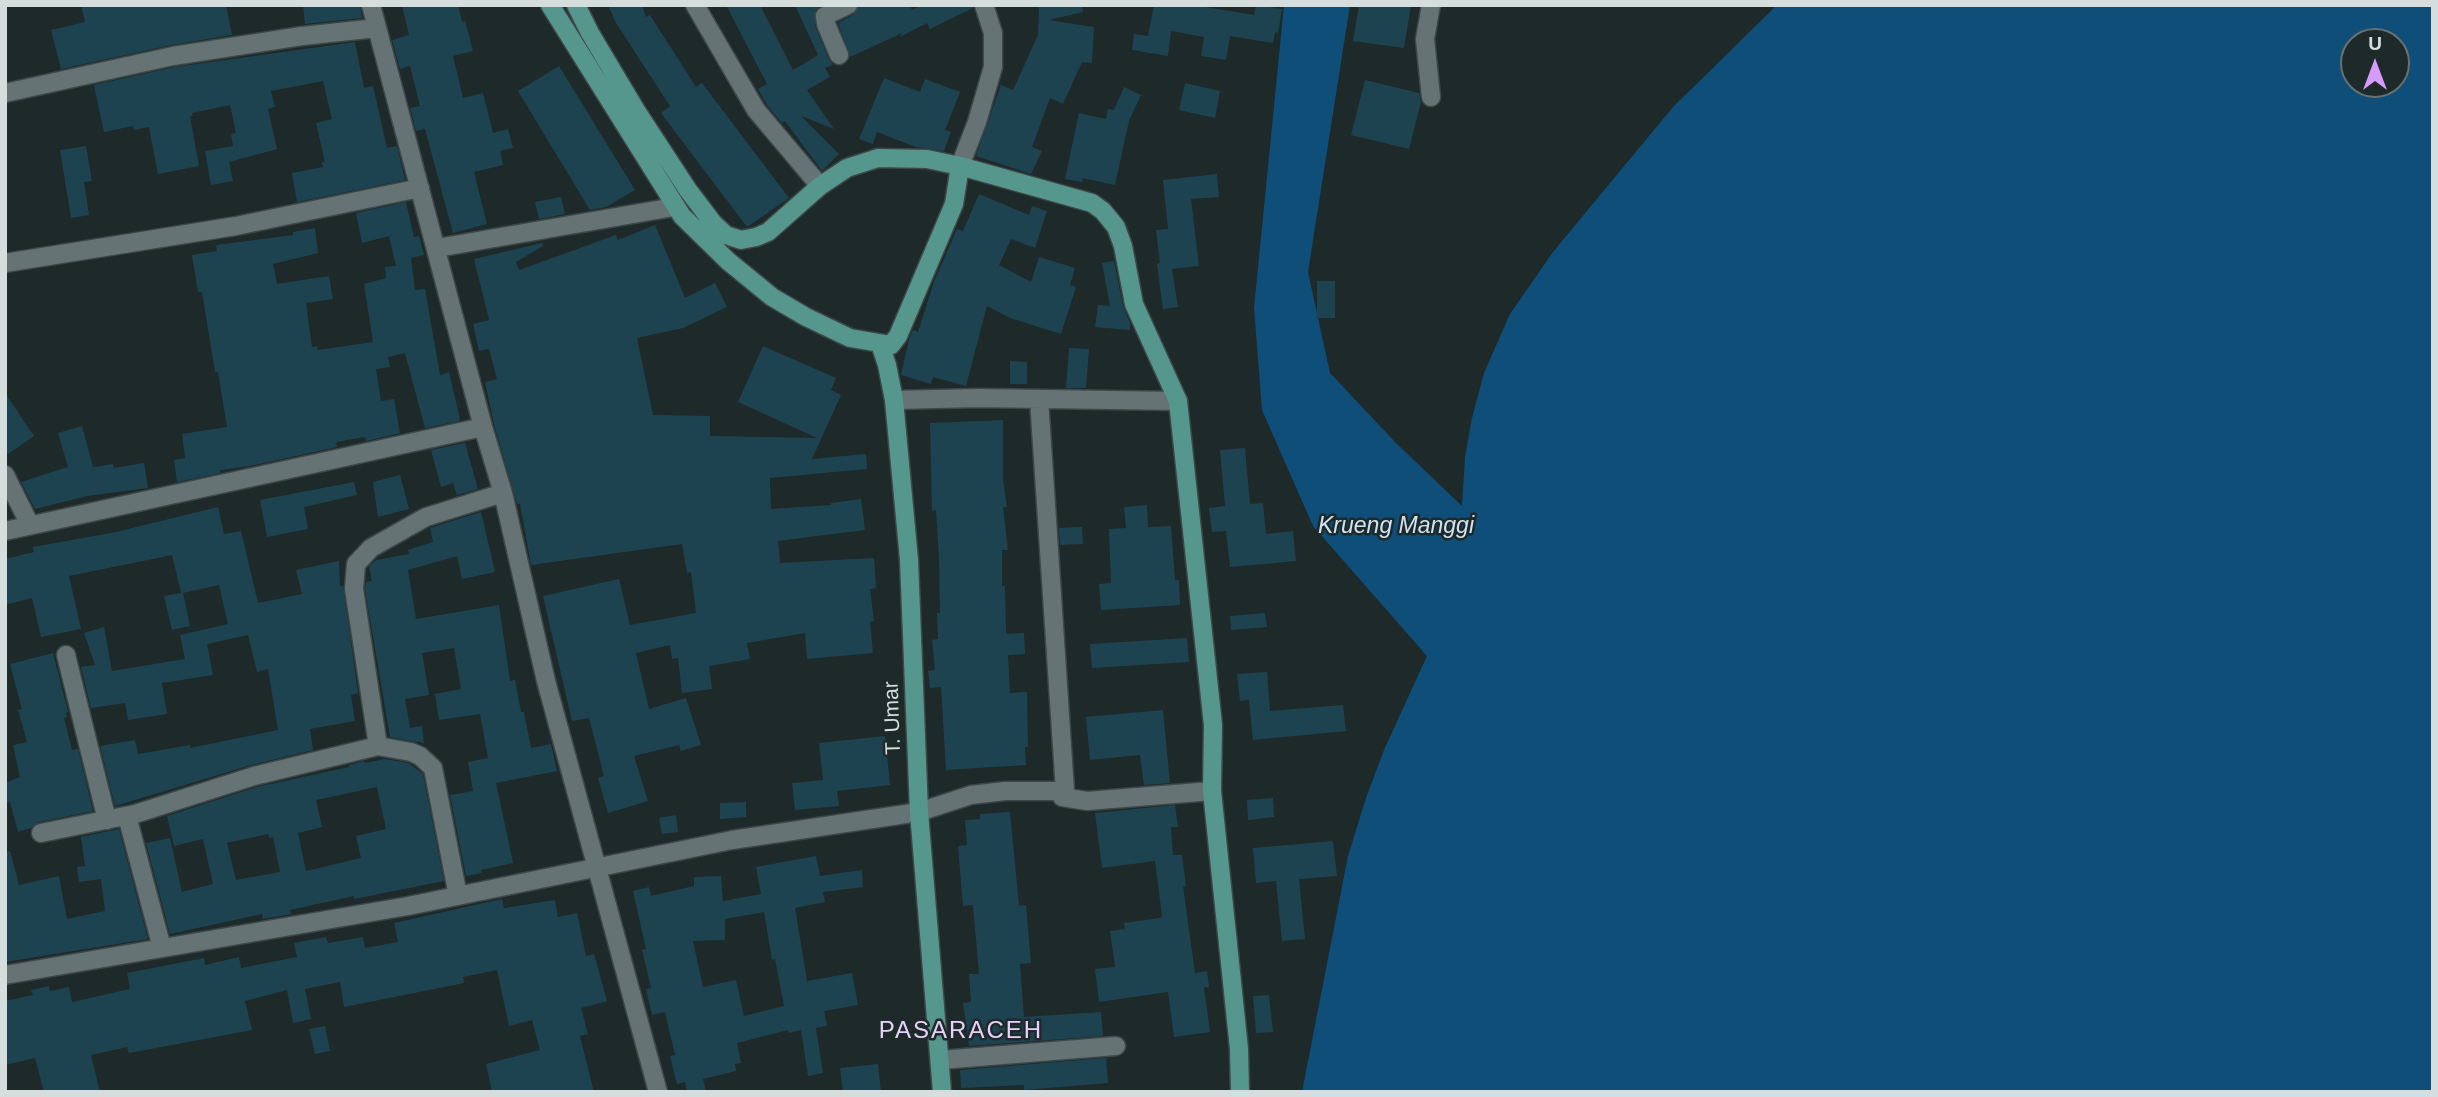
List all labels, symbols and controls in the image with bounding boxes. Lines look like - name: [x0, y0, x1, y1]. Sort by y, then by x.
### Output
- north arrow: [2340, 28, 2410, 98]
- text: U: [2368, 33, 2382, 54]
- water label: Krueng Manggi: [1318, 513, 1474, 541]
- street label: T. Umar: [879, 681, 907, 755]
- district label: PASARACEH: [880, 1017, 1042, 1045]

